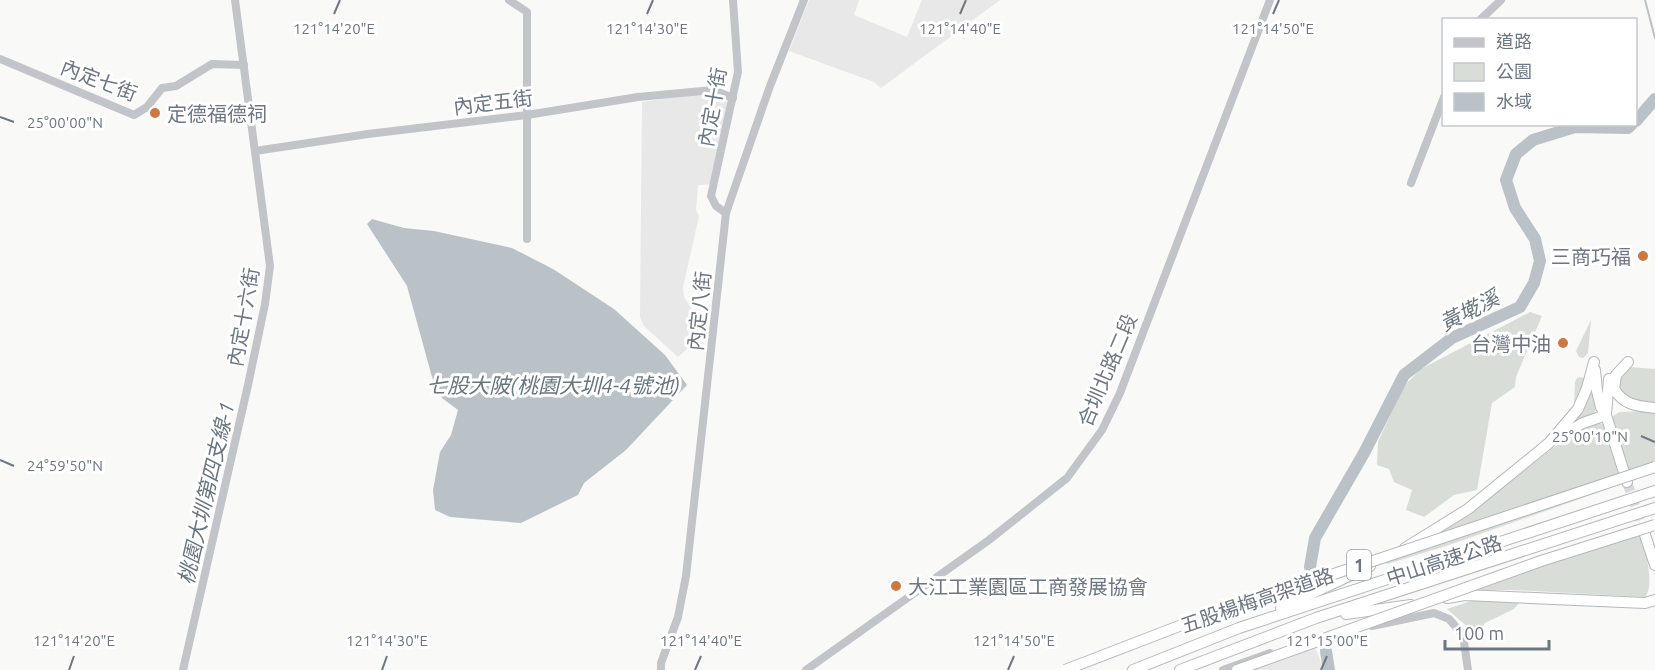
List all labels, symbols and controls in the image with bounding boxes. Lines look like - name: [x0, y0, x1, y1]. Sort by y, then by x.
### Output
- legend: [1442, 18, 1637, 126]
- text: 121°14'20"E: [293, 20, 375, 37]
- text: 121°14'30"E: [606, 20, 688, 37]
- text: 121°14'40"E: [919, 20, 1001, 37]
- text: 121°14'50"E: [1232, 20, 1314, 37]
- text: 道路: [1496, 31, 1532, 51]
- street label: 內定七街: [58, 55, 140, 105]
- text: 公園: [1496, 61, 1532, 81]
- street label: 內定十街: [694, 66, 730, 148]
- street label: 內定五街: [452, 86, 534, 118]
- text: 水域: [1496, 91, 1532, 111]
- place label: 定德福德祠: [167, 102, 267, 125]
- marker: 定德福德祠: [148, 106, 162, 120]
- text: 25°00'00"N: [27, 114, 103, 131]
- place label: 三商巧福: [1551, 245, 1631, 268]
- marker: 三商巧福: [1636, 249, 1650, 263]
- street label: 內定十六街: [223, 266, 263, 368]
- street label: 內定八街: [683, 270, 715, 352]
- water label: 黃墘溪: [1435, 284, 1505, 335]
- street label: 合圳北路二段: [1073, 310, 1141, 430]
- place label: 台灣中油: [1471, 332, 1551, 355]
- marker: 台灣中油: [1556, 336, 1570, 350]
- water label: 七股大陂(桃園大圳4-4號池): [426, 373, 680, 397]
- water label: 桃園大圳第四支線-1: [173, 400, 239, 586]
- text: 25°00'10"N: [1552, 428, 1628, 445]
- text: 24°59'50"N: [27, 457, 103, 474]
- street label: 中山高速公路: [1383, 531, 1505, 589]
- road number: 1: [1347, 550, 1371, 580]
- street label: 五股楊梅高架道路: [1178, 563, 1336, 637]
- place label: 大江工業園區工商發展協會: [908, 575, 1148, 598]
- marker: 大江工業園區工商發展協會: [889, 579, 903, 593]
- scale bar: [1445, 613, 1548, 651]
- text: 100 m: [1454, 623, 1504, 643]
- text: 121°14'20"E: [33, 632, 115, 649]
- text: 121°14'30"E: [346, 632, 428, 649]
- text: 121°14'40"E: [660, 632, 742, 649]
- text: 121°14'50"E: [973, 632, 1055, 649]
- text: 121°15'00"E: [1286, 632, 1368, 649]

